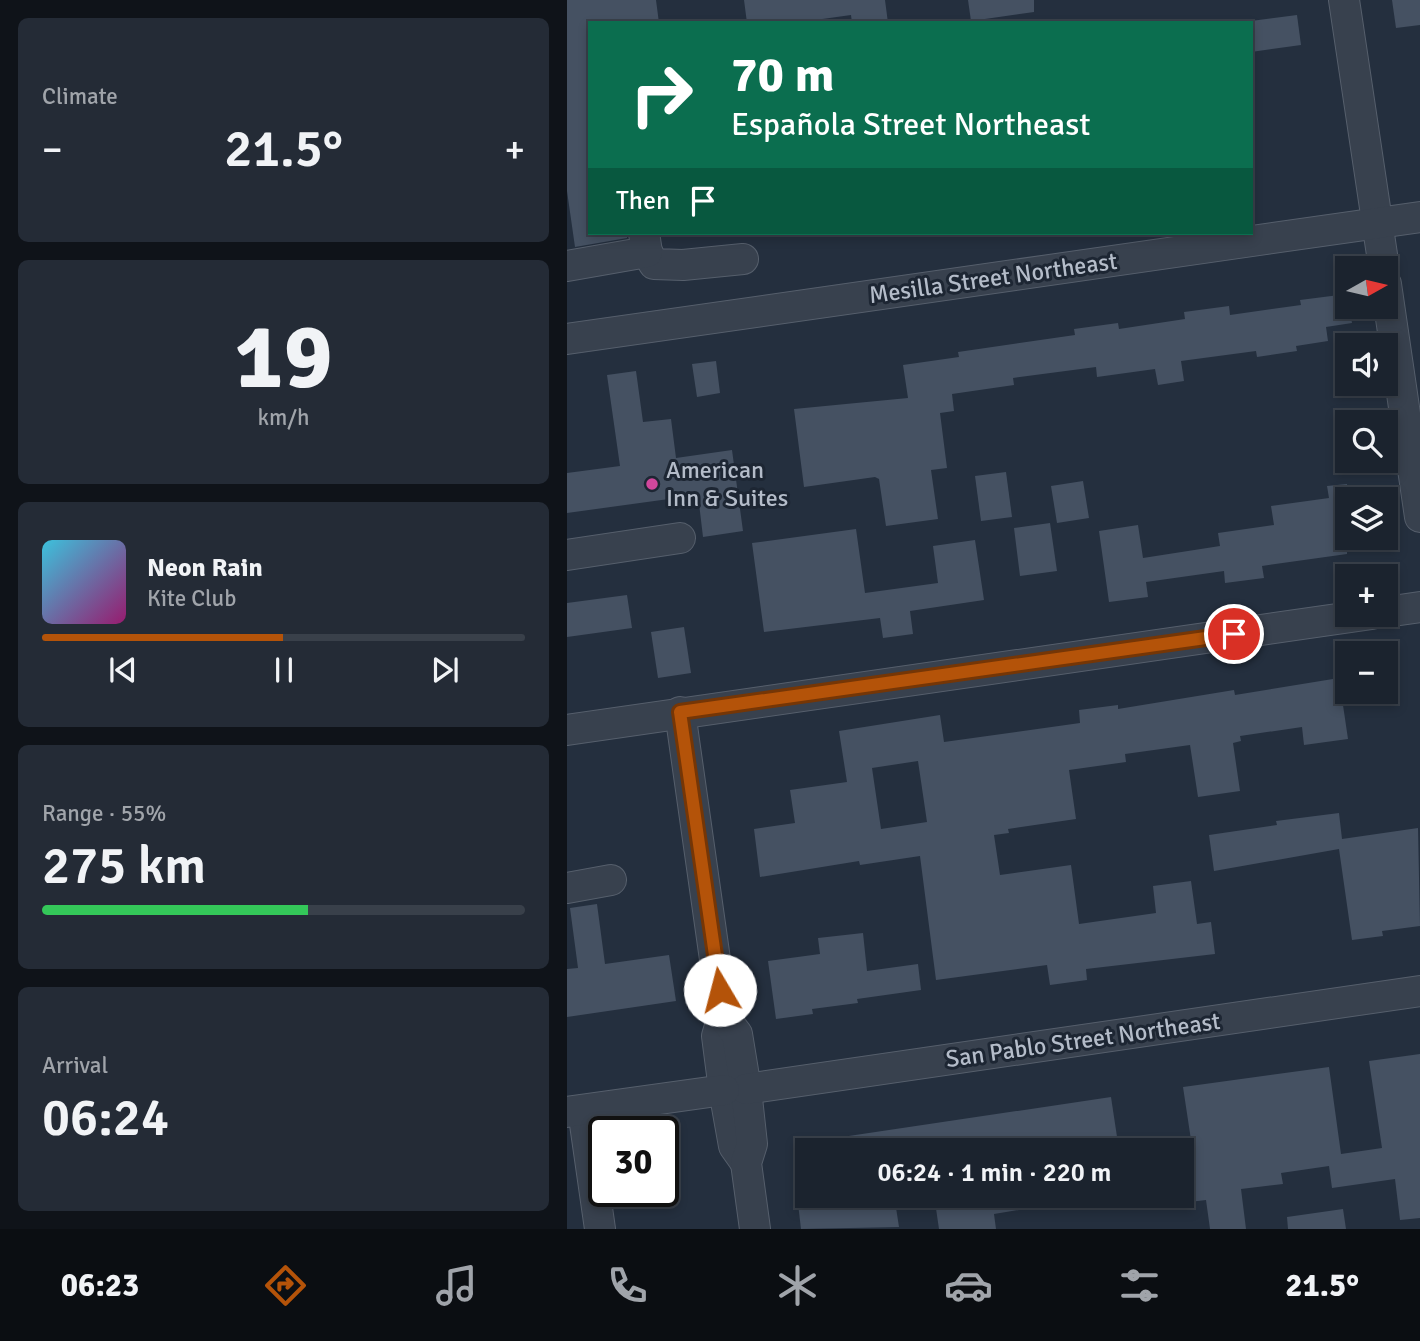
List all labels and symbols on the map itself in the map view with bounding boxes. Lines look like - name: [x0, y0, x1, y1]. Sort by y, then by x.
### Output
- street label: Mesilla Street Northeast: [867, 246, 1119, 310]
- north arrow: [1335, 256, 1398, 318]
- place label: American Inn & Suites: [666, 455, 788, 513]
- marker: American Inn & Suites: [644, 476, 660, 492]
- pin: [1204, 604, 1264, 664]
- position arrow: [683, 953, 757, 1027]
- street label: San Pablo Street Northeast: [944, 1006, 1222, 1074]
- speed limit sign: 30: [588, 1116, 679, 1207]

